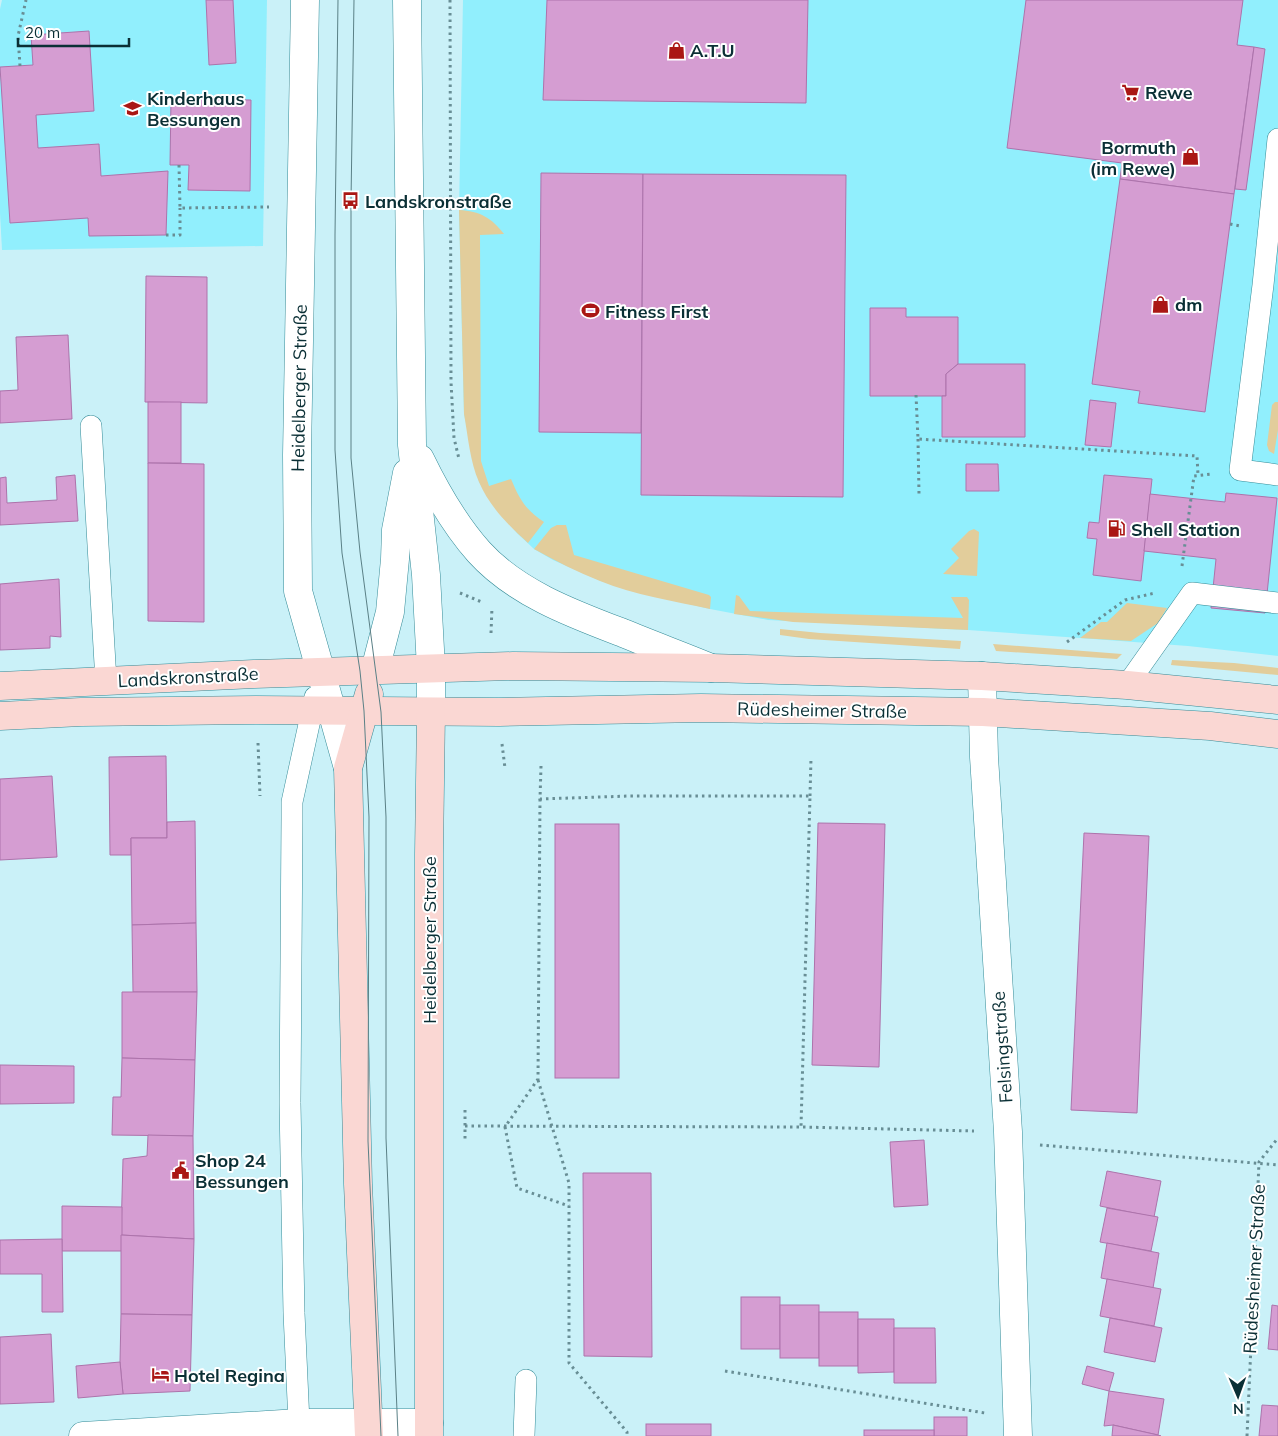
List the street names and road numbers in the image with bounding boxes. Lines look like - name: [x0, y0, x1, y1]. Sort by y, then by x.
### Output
- street label: Heidelberger Straße: [286, 304, 312, 472]
- street label: Landskronstraße: [117, 662, 259, 692]
- street label: Rüdesheimer Straße: [737, 697, 907, 723]
- street label: Heidelberger Straße: [418, 856, 441, 1024]
- street label: Felsingstraße: [987, 990, 1017, 1104]
- street label: Rüdesheimer Straße: [1238, 1184, 1270, 1354]

